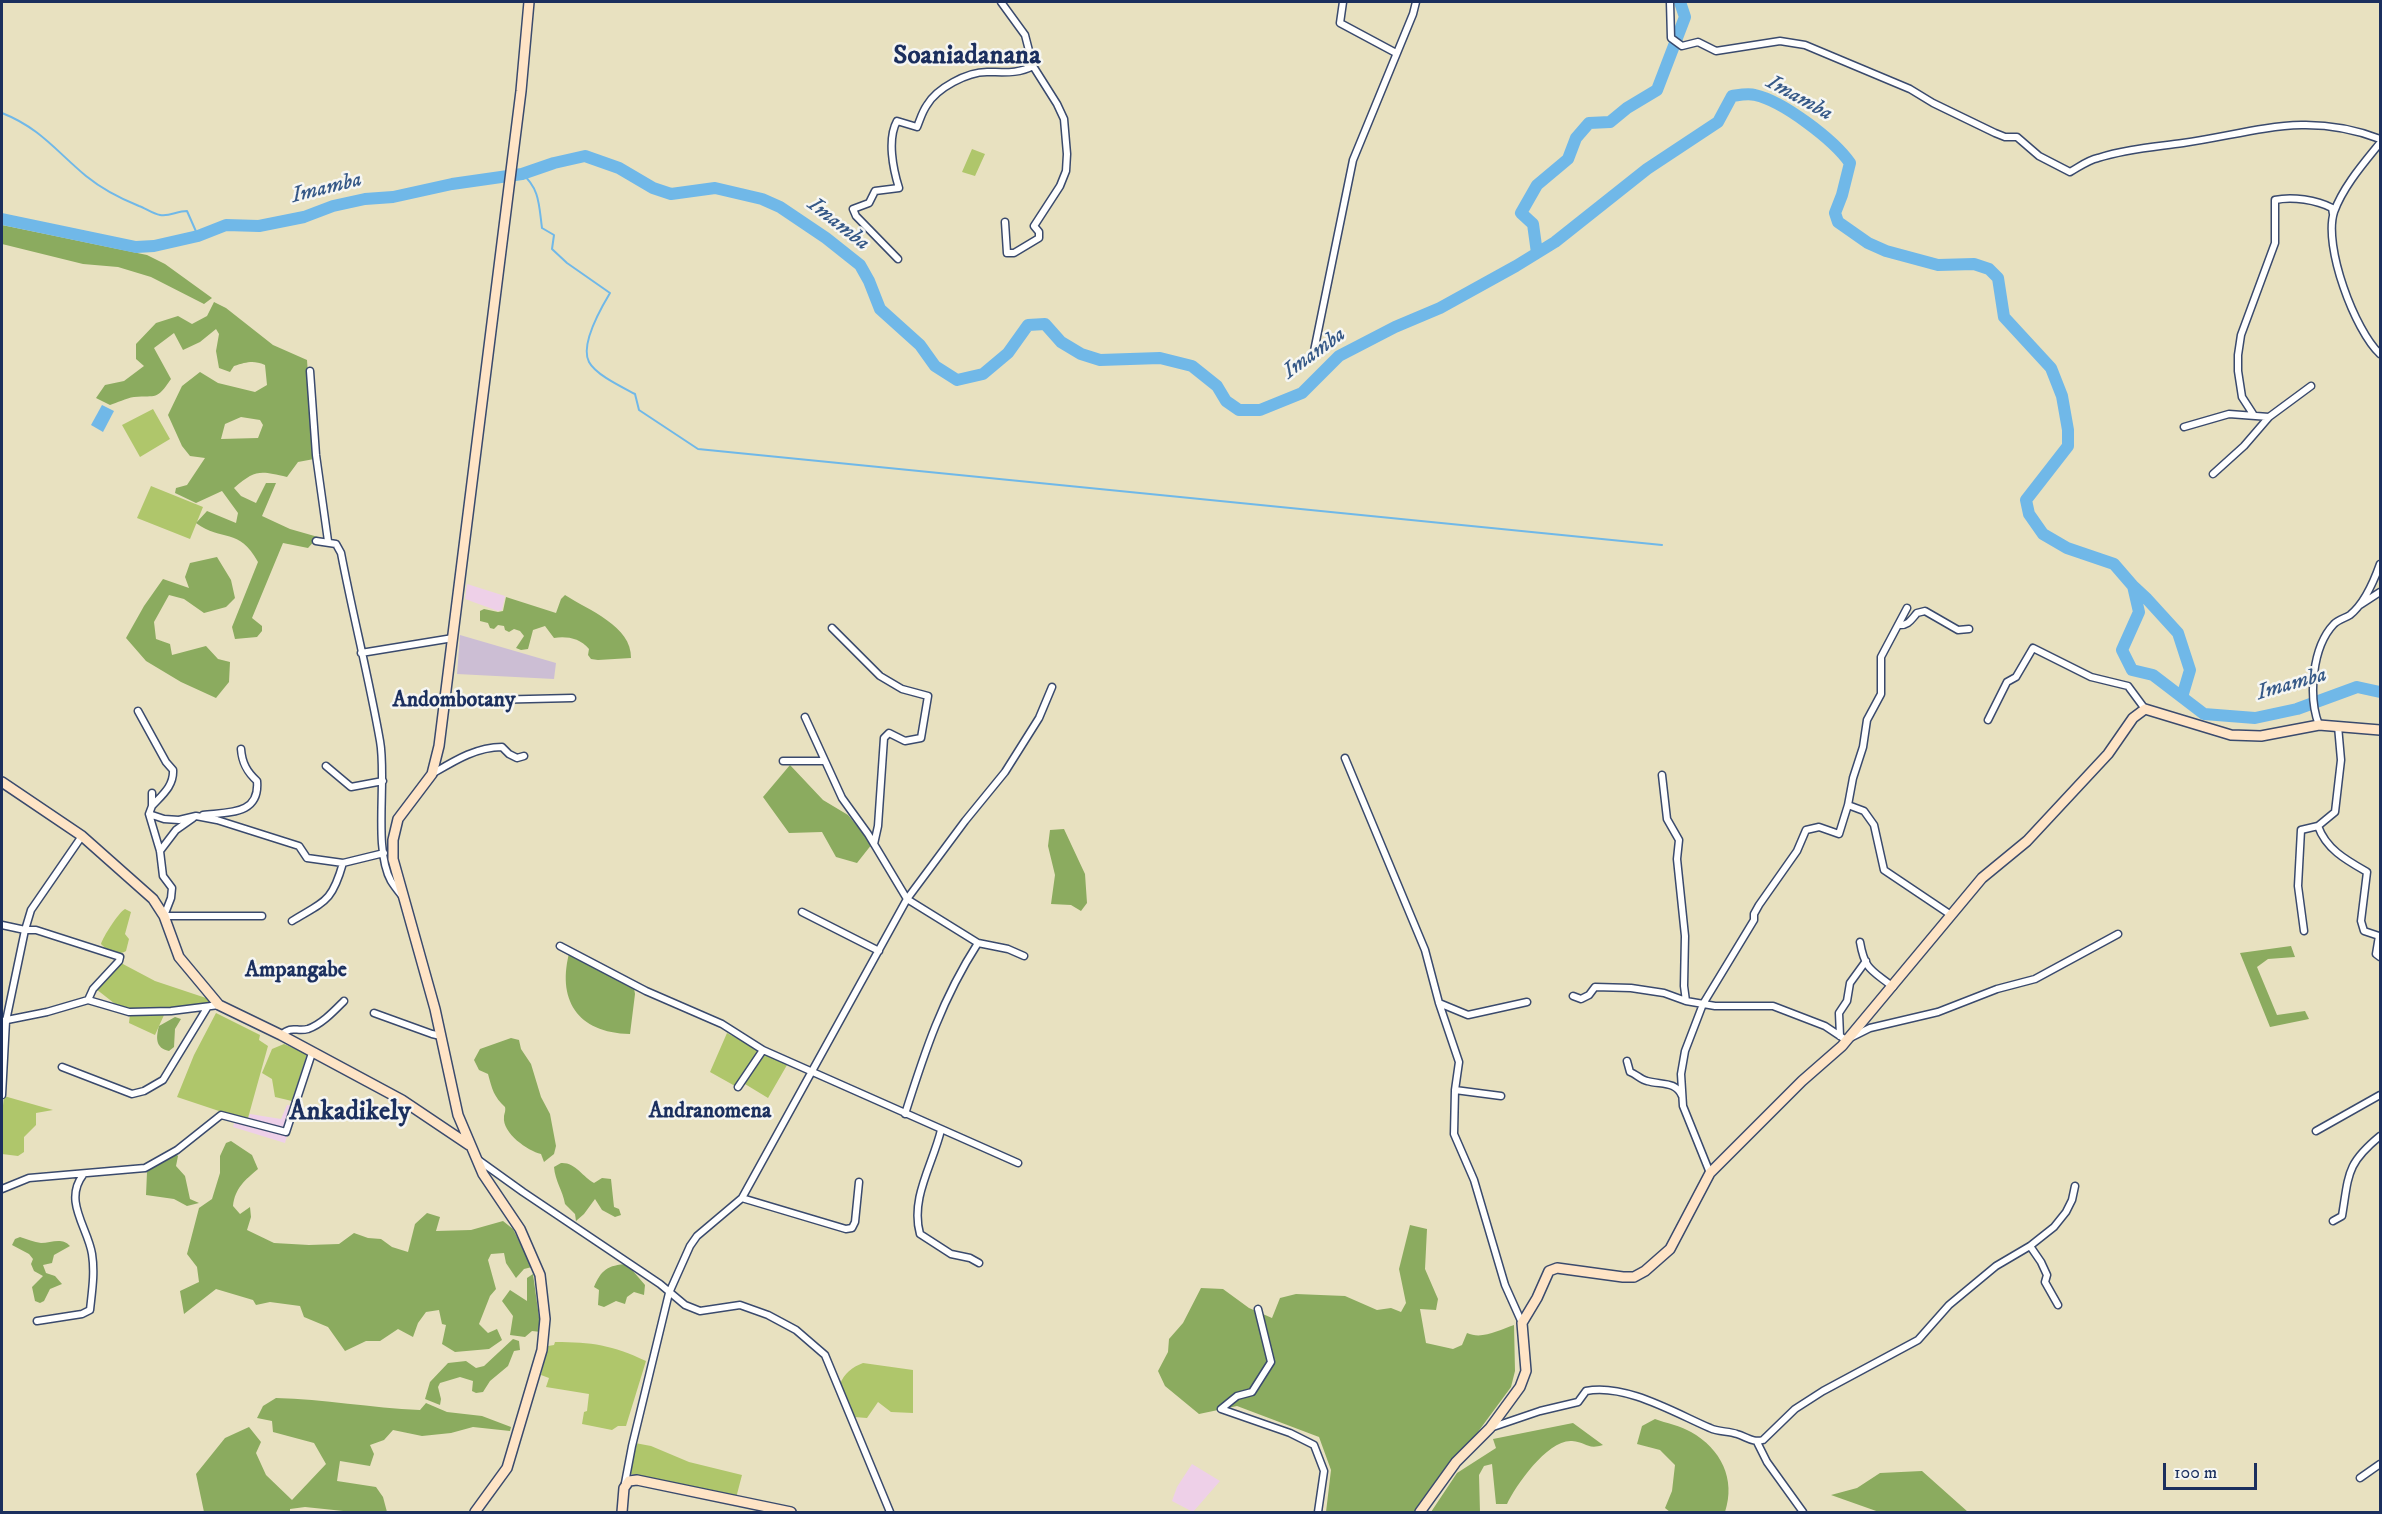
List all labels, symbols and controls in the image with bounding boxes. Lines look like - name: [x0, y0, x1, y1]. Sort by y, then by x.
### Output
- district label: Soaniadanana: [893, 41, 1041, 73]
- water label: Imamba: [1761, 70, 1837, 128]
- water label: Imamba: [289, 168, 365, 210]
- water label: Imamba: [802, 193, 874, 257]
- water label: Imamba: [1278, 322, 1352, 386]
- water label: Imamba: [2254, 662, 2330, 708]
- district label: Andombotany: [393, 688, 515, 714]
- district label: Ampangabe: [245, 958, 347, 984]
- district label: Ankadikely: [289, 1097, 411, 1129]
- district label: Andranomena: [649, 1099, 771, 1125]
- scale bar: [2166, 1451, 2260, 1489]
- text: 100 m: [2174, 1462, 2217, 1484]

